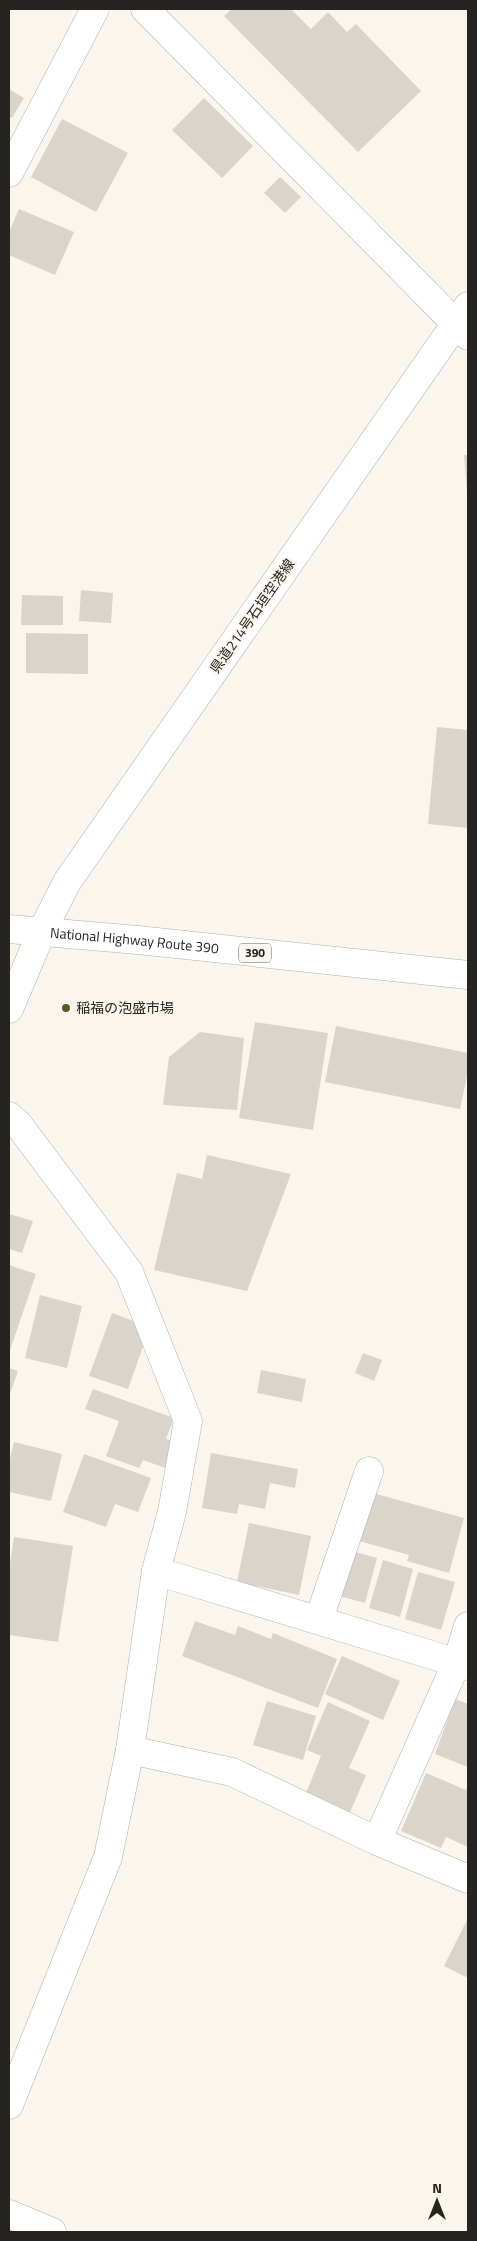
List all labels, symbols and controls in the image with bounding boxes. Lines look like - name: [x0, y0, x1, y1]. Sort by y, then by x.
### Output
- street label: 県道214号石垣空港線: [204, 554, 299, 677]
- street label: National Highway Route 390: [49, 922, 220, 959]
- road number: 390: [239, 944, 271, 962]
- place label: 稲福の泡盛市場: [76, 997, 174, 1018]
- marker: 稲福の泡盛市場: [60, 1002, 72, 1014]
- north arrow: [412, 2176, 462, 2226]
- text: N: [432, 2177, 442, 2198]

